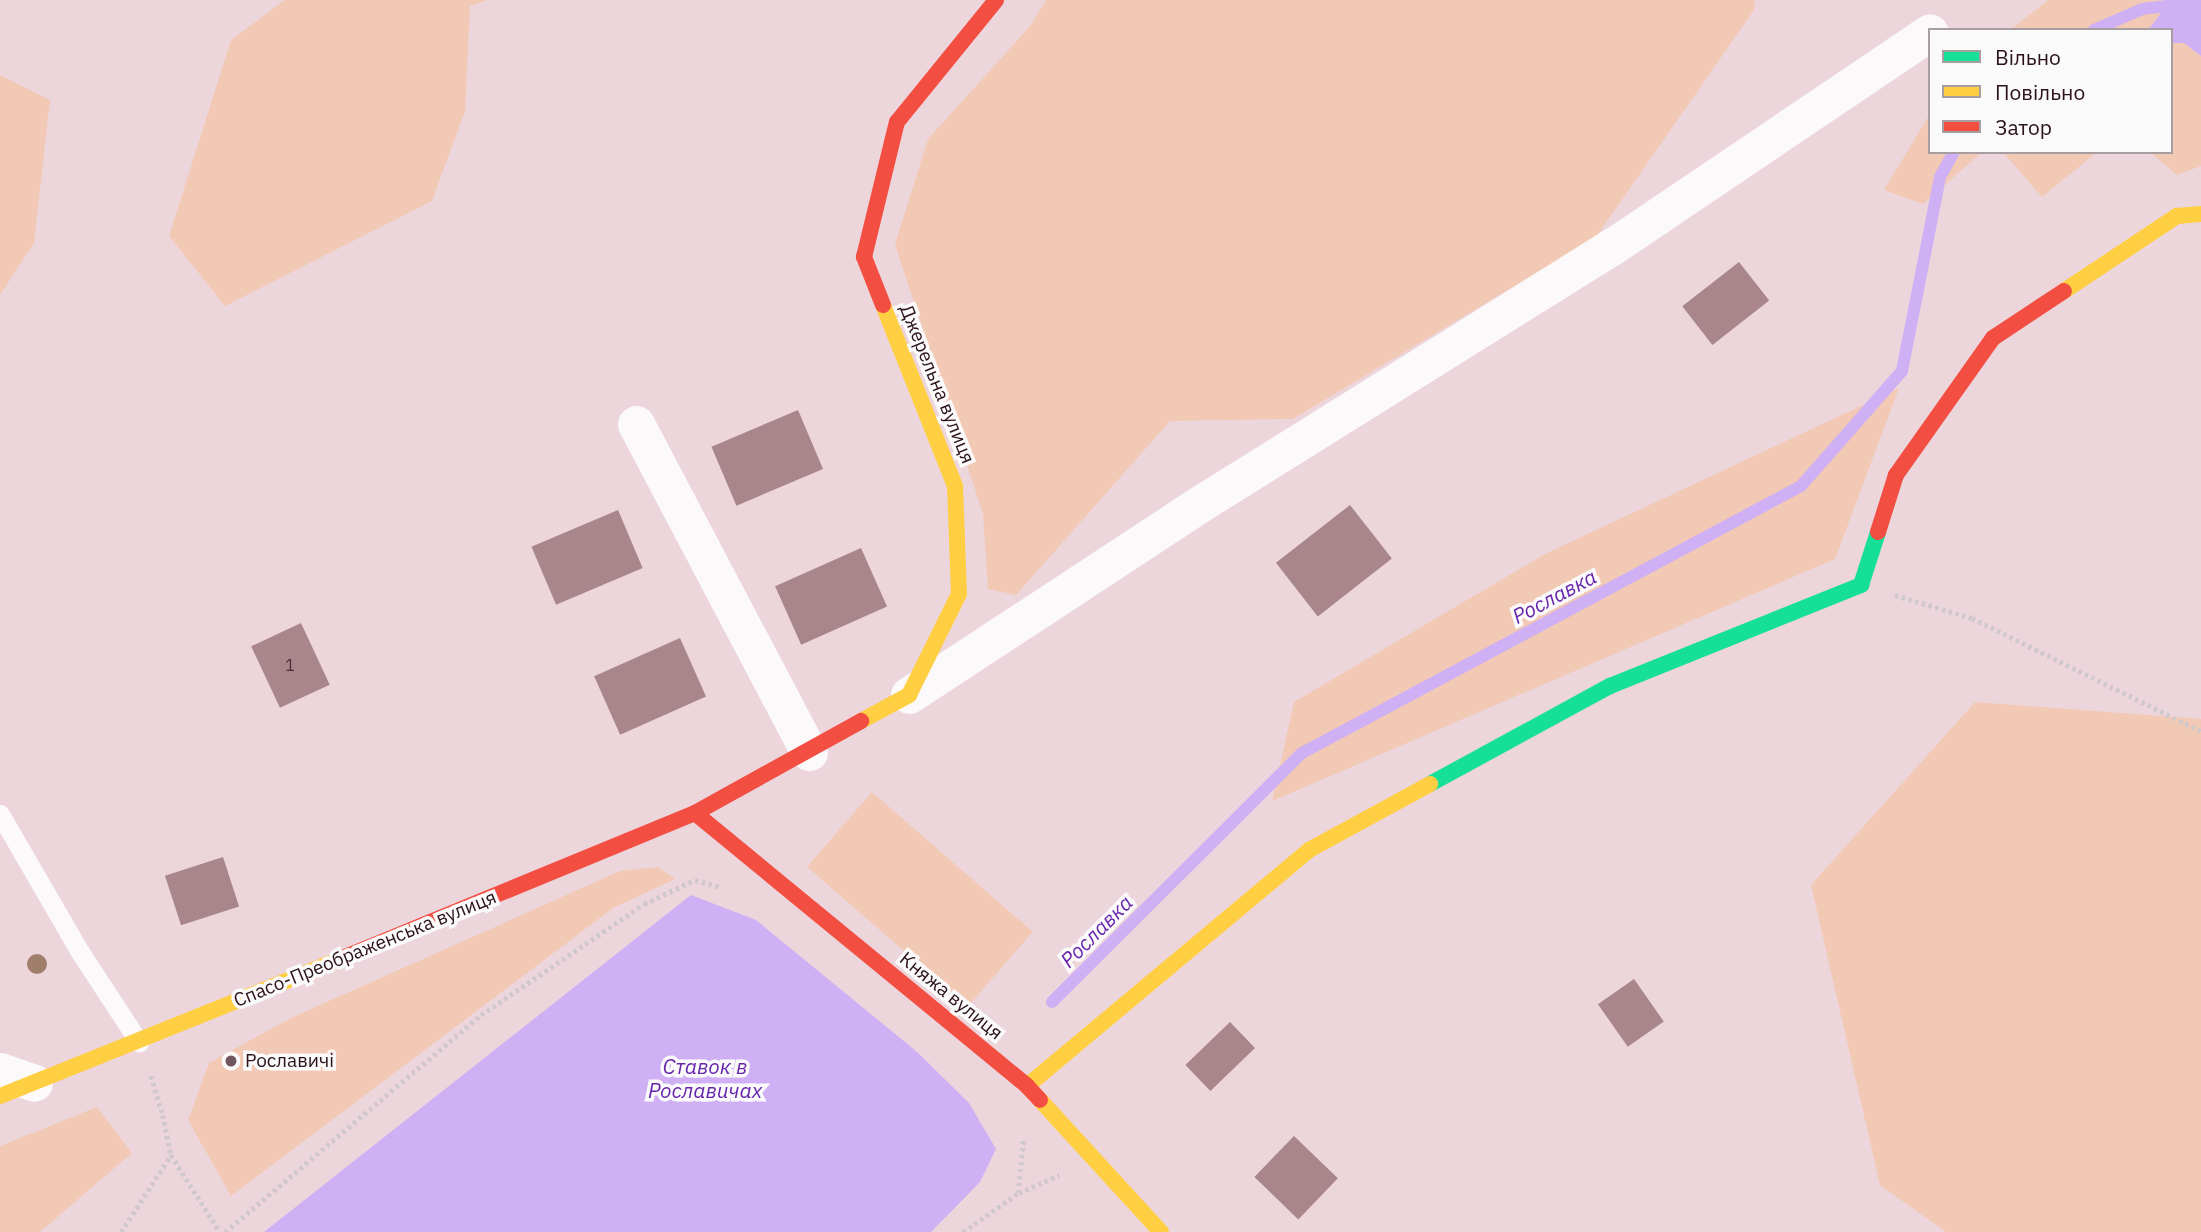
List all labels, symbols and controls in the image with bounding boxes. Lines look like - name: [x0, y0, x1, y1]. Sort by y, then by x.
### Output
- legend: [1928, 28, 2173, 154]
- text: Вільно: [1995, 43, 2061, 71]
- text: Повільно: [1995, 78, 2085, 106]
- text: Затор: [1995, 113, 2052, 141]
- street label: Джерельна вулиця: [895, 301, 979, 467]
- water label: Рославка: [1508, 563, 1600, 629]
- house number: 1: [285, 655, 295, 675]
- street label: Спасо-Преображенська вулиця: [230, 886, 500, 1012]
- water label: Рославка: [1055, 890, 1137, 972]
- street label: Княжа вулиця: [895, 948, 1007, 1044]
- place label: Рославичі: [245, 1050, 334, 1072]
- marker: Рославичі: [223, 1053, 239, 1069]
- water label: Ставок в Рославичах: [648, 1053, 762, 1103]

